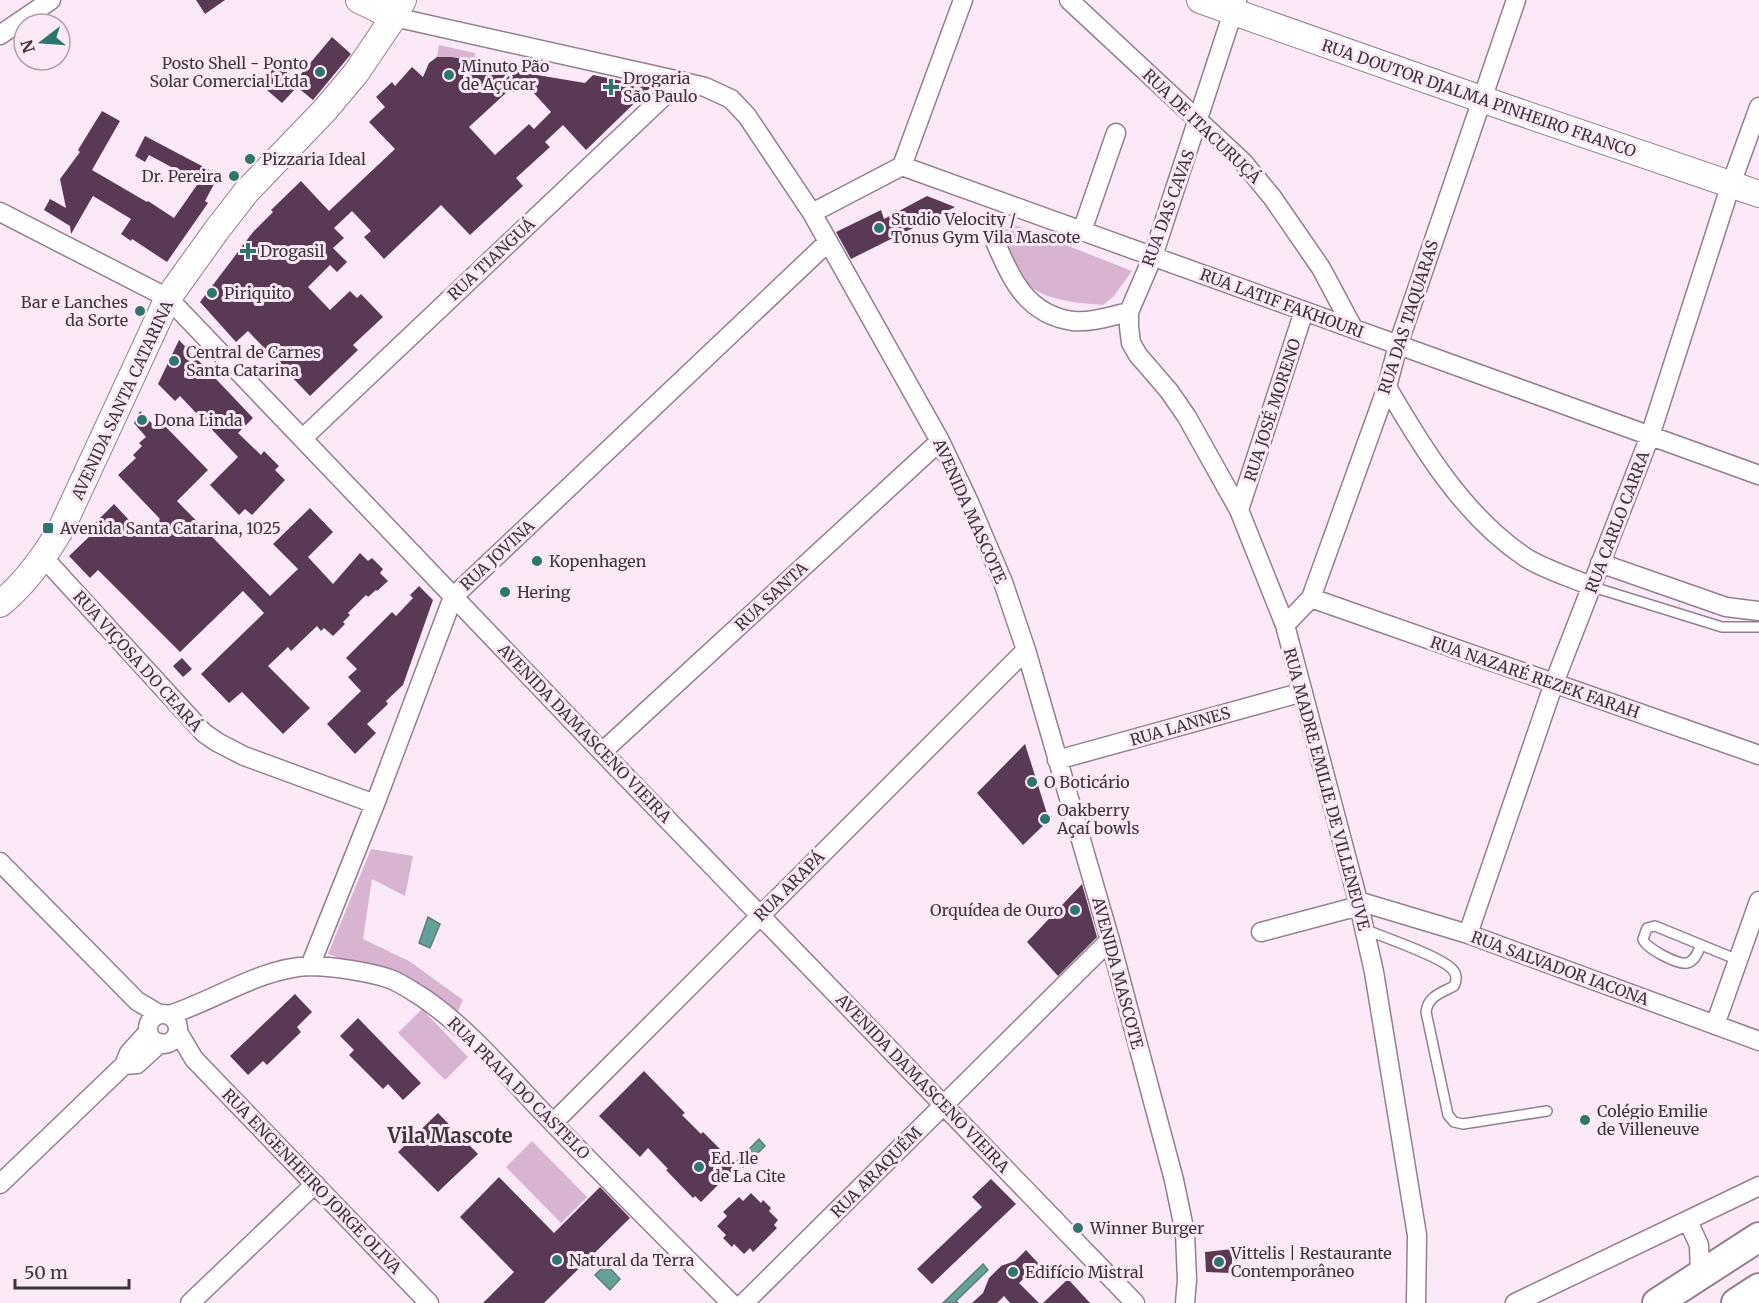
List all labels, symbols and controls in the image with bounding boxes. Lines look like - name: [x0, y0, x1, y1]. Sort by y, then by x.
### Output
- north arrow: [12, 12, 72, 72]
- street label: RUA DOUTOR DJALMA PINHEIRO FRANCO: [1319, 35, 1639, 162]
- text: N: [16, 37, 39, 55]
- place label: Posto Shell - Ponto Solar Comercial Ltda: [149, 53, 308, 91]
- place label: Minuto Pão de Açúcar: [461, 56, 549, 94]
- street label: RUA DE ITACURUÇÁ: [1139, 64, 1266, 188]
- marker: Posto Shell - Ponto Solar Comercial Ltda: [313, 65, 327, 79]
- marker: Minuto Pão de Açúcar: [442, 68, 456, 82]
- place label: Drogaria São Paulo: [623, 68, 697, 106]
- marker: Drogaria São Paulo: [604, 80, 618, 94]
- street label: RUA DAS CAVAS: [1138, 147, 1198, 269]
- place label: Pizzaria Ideal: [262, 149, 366, 169]
- marker: Pizzaria Ideal: [243, 152, 257, 166]
- place label: Dr. Pereira: [142, 166, 222, 186]
- marker: Dr. Pereira: [227, 169, 241, 183]
- place label: Studio Velocity / Tonus Gym Vila Mascote: [891, 209, 1080, 247]
- street label: RUA TIANGUÁ: [443, 213, 539, 304]
- marker: Studio Velocity / Tonus Gym Vila Mascote: [872, 221, 886, 235]
- street label: RUA DAS TAQUARAS: [1374, 237, 1442, 397]
- place label: Drogasil: [260, 241, 324, 261]
- marker: Drogasil: [241, 244, 255, 258]
- street label: RUA LATIF FAKHOURI: [1197, 264, 1367, 342]
- place label: Piriquito: [224, 283, 291, 303]
- marker: Piriquito: [205, 286, 219, 300]
- place label: Bar e Lanches da Sorte: [21, 292, 128, 330]
- street label: AVENIDA SANTA CATARINA: [66, 296, 177, 504]
- marker: Bar e Lanches da Sorte: [133, 304, 147, 318]
- street label: RUA JOSÉ MORENO: [1239, 335, 1305, 484]
- place label: Central de Carnes Santa Catarina: [186, 342, 321, 380]
- marker: Central de Carnes Santa Catarina: [167, 354, 181, 368]
- place label: Dona Linda: [154, 410, 243, 430]
- marker: Dona Linda: [135, 413, 149, 427]
- street label: AVENIDA MASCOTE: [929, 435, 1011, 587]
- street label: RUA CARLO CARRA: [1581, 447, 1654, 596]
- street label: RUA JOVINA: [456, 515, 539, 595]
- place label: Avenida Santa Catarina, 1025: [59, 518, 281, 538]
- marker: Avenida Santa Catarina, 1025: [41, 521, 55, 535]
- place label: Kopenhagen: [549, 551, 647, 571]
- marker: Kopenhagen: [530, 554, 544, 568]
- street label: RUA SANTA: [731, 557, 812, 635]
- place label: Hering: [517, 582, 571, 602]
- marker: Hering: [498, 585, 512, 599]
- street label: RUA VIÇOSA DO CEARÁ: [69, 586, 207, 736]
- street label: RUA NAZARÉ REZEK FARAH: [1428, 632, 1642, 722]
- street label: AVENIDA DAMASCENO VIEIRA: [494, 639, 676, 827]
- street label: RUA MADRE EMILIE DE VILLENEUVE: [1280, 646, 1375, 933]
- street label: RUA LANNES: [1128, 702, 1232, 750]
- place label: O Boticário: [1044, 772, 1130, 792]
- marker: O Boticário: [1025, 775, 1039, 789]
- place label: Oakberry Açaí bowls: [1056, 800, 1139, 838]
- marker: Oakberry Açaí bowls: [1038, 812, 1052, 826]
- street label: RUA ARAPÁ: [750, 846, 829, 925]
- street label: AVENIDA MASCOTE: [1088, 894, 1148, 1052]
- place label: Orquídea de Ouro: [930, 900, 1063, 920]
- marker: Orquídea de Ouro: [1068, 903, 1082, 917]
- street label: RUA SALVADOR IACONA: [1468, 927, 1652, 1010]
- street label: AVENIDA DAMASCENO VIEIRA: [832, 989, 1014, 1177]
- street label: RUA PRAIA DO CASTELO: [444, 1013, 595, 1164]
- street label: RUA ENGENHEIRO JORGE OLIVA: [218, 1084, 406, 1278]
- place label: Colégio Emilie de Villeneuve: [1597, 1101, 1707, 1139]
- marker: Colégio Emilie de Villeneuve: [1578, 1113, 1592, 1127]
- street label: RUA ARAQUÉM: [826, 1122, 926, 1222]
- district label: Vila Mascote: [386, 1123, 513, 1148]
- place label: Ed. Ile de La Cite: [711, 1148, 785, 1186]
- marker: Ed. Ile de La Cite: [692, 1160, 706, 1174]
- place label: Winner Burger: [1089, 1218, 1204, 1238]
- marker: Winner Burger: [1071, 1221, 1085, 1235]
- place label: Vittelis | Restaurante Contemporâneo: [1230, 1243, 1392, 1281]
- place label: Natural da Terra: [569, 1250, 695, 1270]
- scale bar: [15, 1252, 129, 1290]
- marker: Natural da Terra: [550, 1253, 564, 1267]
- marker: Vittelis | Restaurante Contemporâneo: [1212, 1255, 1226, 1269]
- text: 50 m: [24, 1261, 68, 1284]
- place label: Edifício Mistral: [1025, 1262, 1144, 1282]
- marker: Edifício Mistral: [1006, 1265, 1020, 1279]

